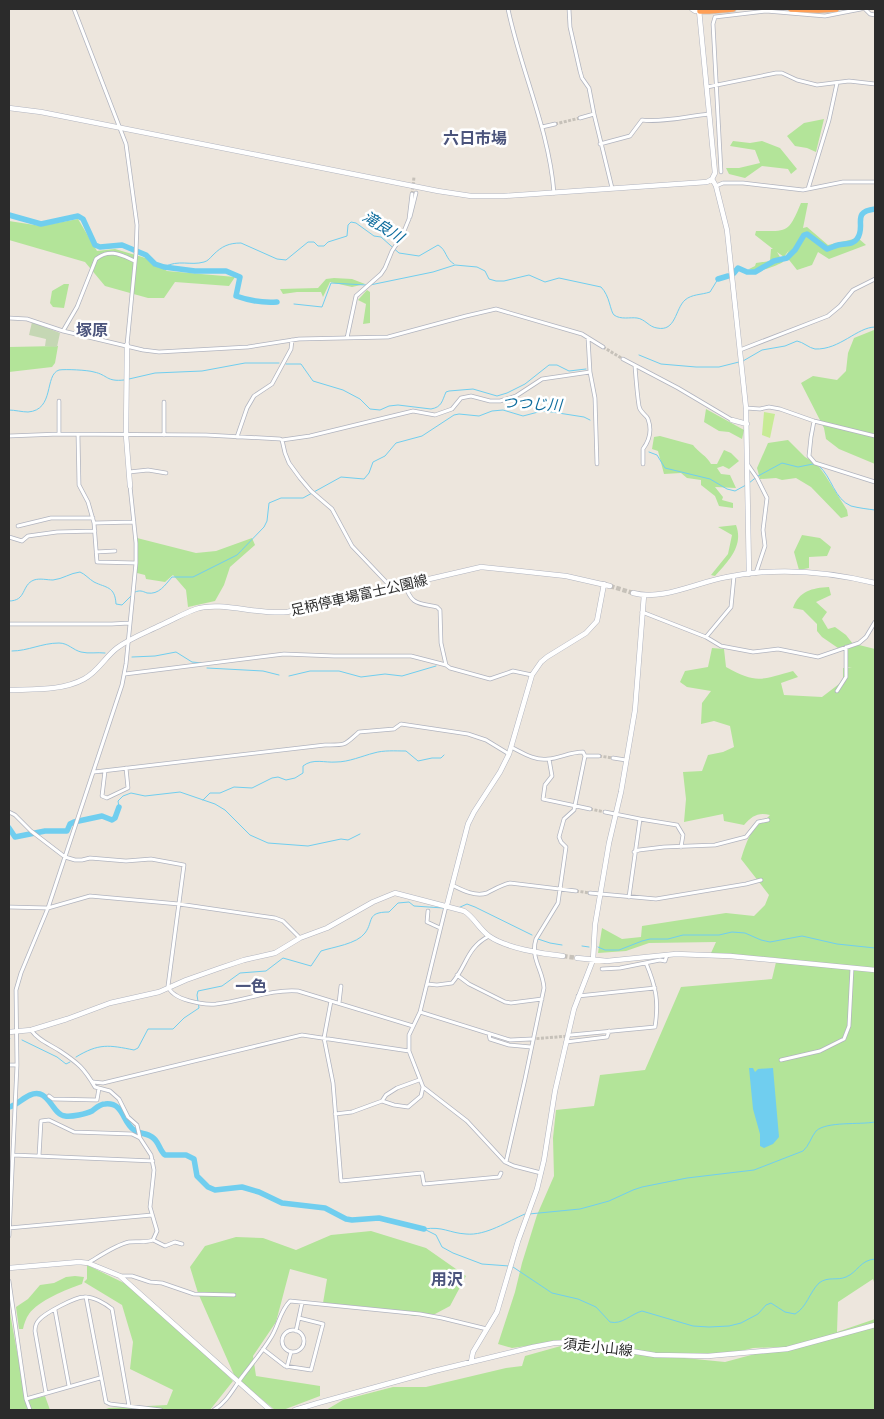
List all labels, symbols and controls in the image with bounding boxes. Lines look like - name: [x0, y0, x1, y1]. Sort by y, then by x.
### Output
- district label: 六日市場: [443, 129, 507, 149]
- water label: 滝良川: [359, 207, 409, 248]
- district label: 塚原: [76, 321, 108, 341]
- water label: つつじ川: [502, 393, 564, 415]
- street label: 足柄停車場富士公園線: [289, 571, 429, 620]
- district label: 一色: [235, 977, 267, 997]
- district label: 用沢: [431, 1270, 463, 1290]
- street label: 須走小山線: [562, 1335, 634, 1360]

